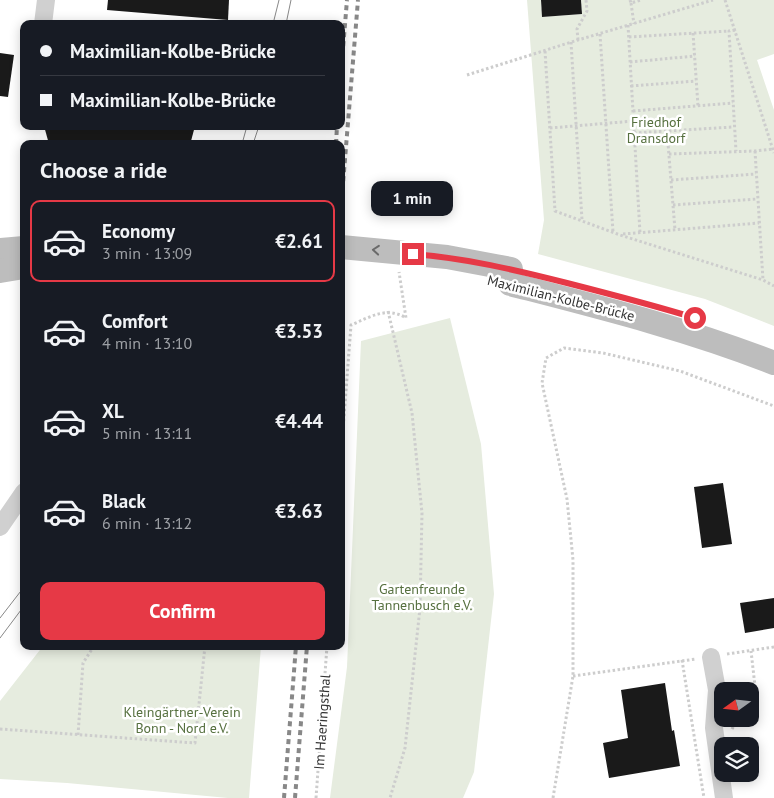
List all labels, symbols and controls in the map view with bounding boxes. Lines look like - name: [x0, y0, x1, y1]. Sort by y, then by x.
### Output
- text: Maximilian-Kolbe-Brücke: [70, 39, 276, 63]
- text: Maximilian-Kolbe-Brücke: [70, 88, 276, 112]
- park label: Friedhof Dransdorf: [627, 113, 686, 147]
- text: Choose a ride: [40, 156, 167, 184]
- callout: 1 min: [372, 182, 454, 216]
- text: 1 min: [392, 188, 432, 208]
- icon: car: [42, 219, 87, 264]
- text: Economy: [102, 219, 175, 243]
- text: €2.61: [275, 229, 323, 253]
- text: 3 min · 13:09: [102, 243, 192, 263]
- route end: [402, 243, 424, 265]
- one-way arrow: [372, 245, 380, 256]
- street label: Maximilian-Kolbe-Brücke: [485, 271, 637, 325]
- route start: [684, 307, 706, 329]
- icon: car: [42, 309, 87, 354]
- text: Comfort: [102, 309, 168, 333]
- text: €3.53: [275, 319, 323, 343]
- text: 4 min · 13:10: [102, 333, 192, 353]
- icon: car: [42, 399, 87, 444]
- text: XL: [102, 399, 124, 423]
- text: €4.44: [275, 409, 323, 433]
- text: 5 min · 13:11: [102, 423, 192, 443]
- icon: car: [42, 489, 87, 534]
- text: Black: [102, 489, 146, 513]
- text: €3.63: [275, 499, 323, 523]
- text: 6 min · 13:12: [102, 513, 192, 533]
- park label: Gartenfreunde Tannenbusch e.V.: [372, 580, 472, 614]
- button: Confirm: [40, 582, 325, 640]
- street label: Im Haeringsthal: [310, 674, 334, 770]
- north arrow: [714, 682, 759, 728]
- map controls: [714, 682, 759, 782]
- park label: Kleingärtner-Verein Bonn - Nord e.V.: [123, 703, 241, 737]
- button: layers: [714, 737, 759, 782]

